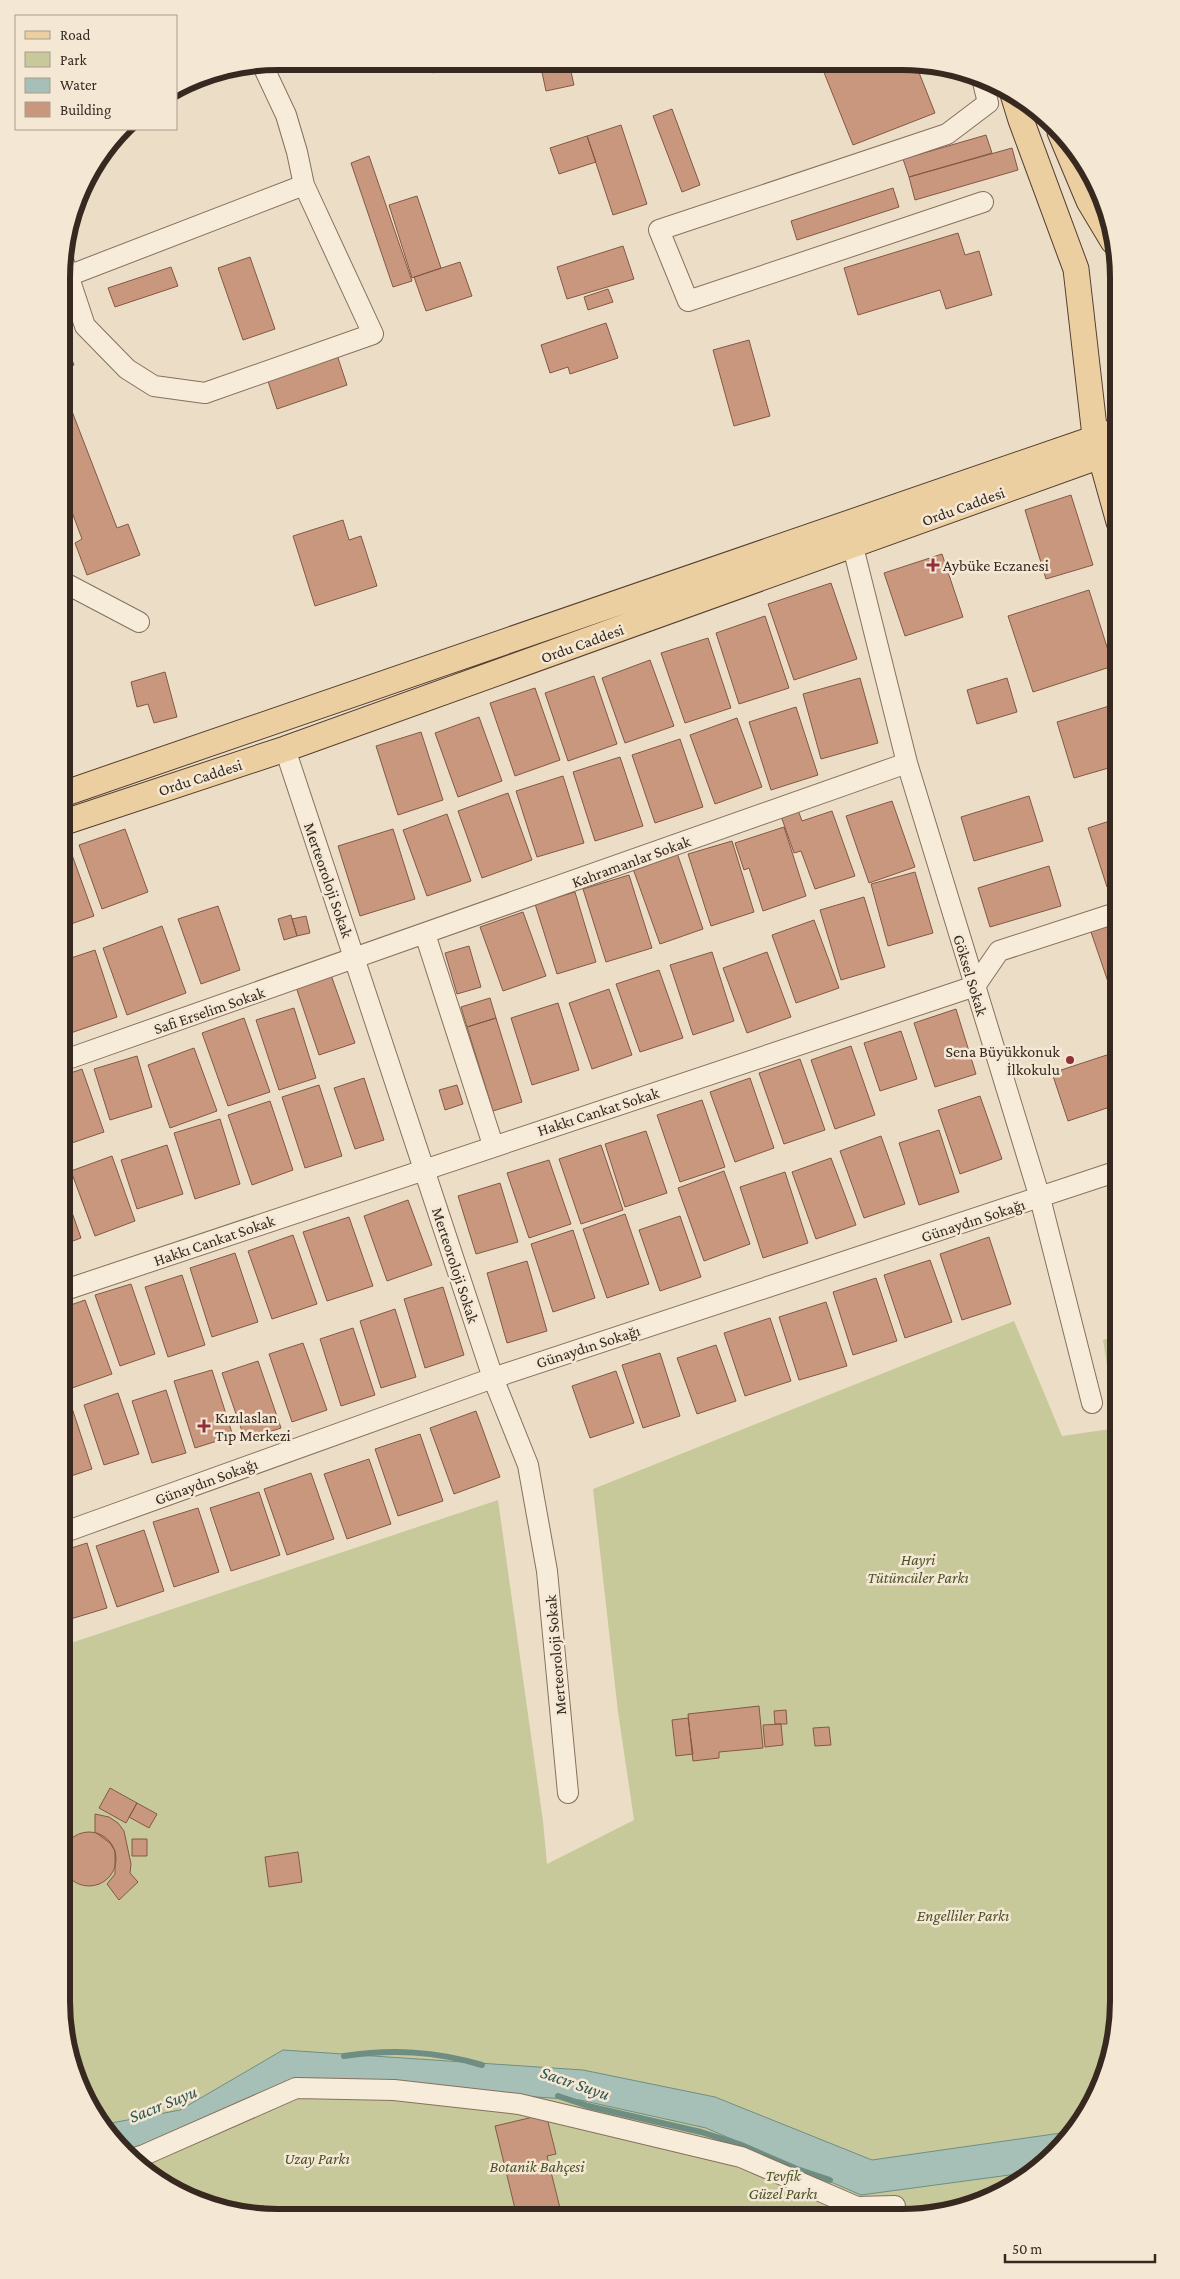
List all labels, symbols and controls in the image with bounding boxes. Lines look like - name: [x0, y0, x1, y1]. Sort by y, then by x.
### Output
- legend: [15, 15, 178, 130]
- text: Road: [60, 27, 91, 43]
- text: Park: [60, 52, 87, 68]
- text: Water: [60, 77, 97, 93]
- text: Building: [60, 102, 111, 119]
- street label: Ordu Caddesi: [919, 484, 1007, 529]
- place label: Aybüke Eczanesi: [943, 557, 1049, 575]
- marker: Aybüke Eczanesi: [927, 559, 939, 571]
- street label: Ordu Caddesi: [538, 621, 626, 666]
- street label: Ordu Caddesi: [156, 756, 244, 799]
- street label: Merteoroloji Sokak: [300, 820, 356, 941]
- street label: Kahramanlar Sokak: [570, 832, 693, 891]
- street label: Göksel Sokak: [950, 932, 991, 1018]
- street label: Safi Erselim Sokak: [151, 983, 267, 1037]
- place label: Sena Büyükkonuk İlkokulu: [946, 1043, 1061, 1078]
- marker: Sena Büyükkonuk İlkokulu: [1064, 1054, 1076, 1066]
- street label: Hakkı Cankat Sokak: [535, 1084, 662, 1139]
- street label: Günaydın Sokağı: [919, 1196, 1028, 1246]
- street label: Merteoroloji Sokak: [428, 1205, 482, 1326]
- street label: Hakkı Cankat Sokak: [151, 1212, 277, 1269]
- street label: Günaydın Sokağı: [534, 1322, 643, 1372]
- place label: Kızılaslan Tıp Merkezi: [215, 1409, 291, 1445]
- marker: Kızılaslan Tıp Merkezi: [197, 1419, 211, 1433]
- street label: Günaydın Sokağı: [152, 1455, 260, 1509]
- park label: Hayri Tütüncüler Parkı: [867, 1551, 969, 1586]
- street label: Merteoroloji Sokak: [542, 1594, 570, 1716]
- park label: Engelliler Parkı: [917, 1907, 1009, 1925]
- water label: Sacır Suyu: [538, 2062, 612, 2104]
- water label: Sacır Suyu: [126, 2081, 200, 2127]
- park label: Uzay Parkı: [284, 2150, 350, 2168]
- park label: Botanik Bahçesi: [489, 2158, 585, 2176]
- park label: Tevfik Güzel Parkı: [748, 2167, 818, 2202]
- scale bar: [1005, 2232, 1155, 2264]
- text: 50 m: [1012, 2241, 1042, 2257]

